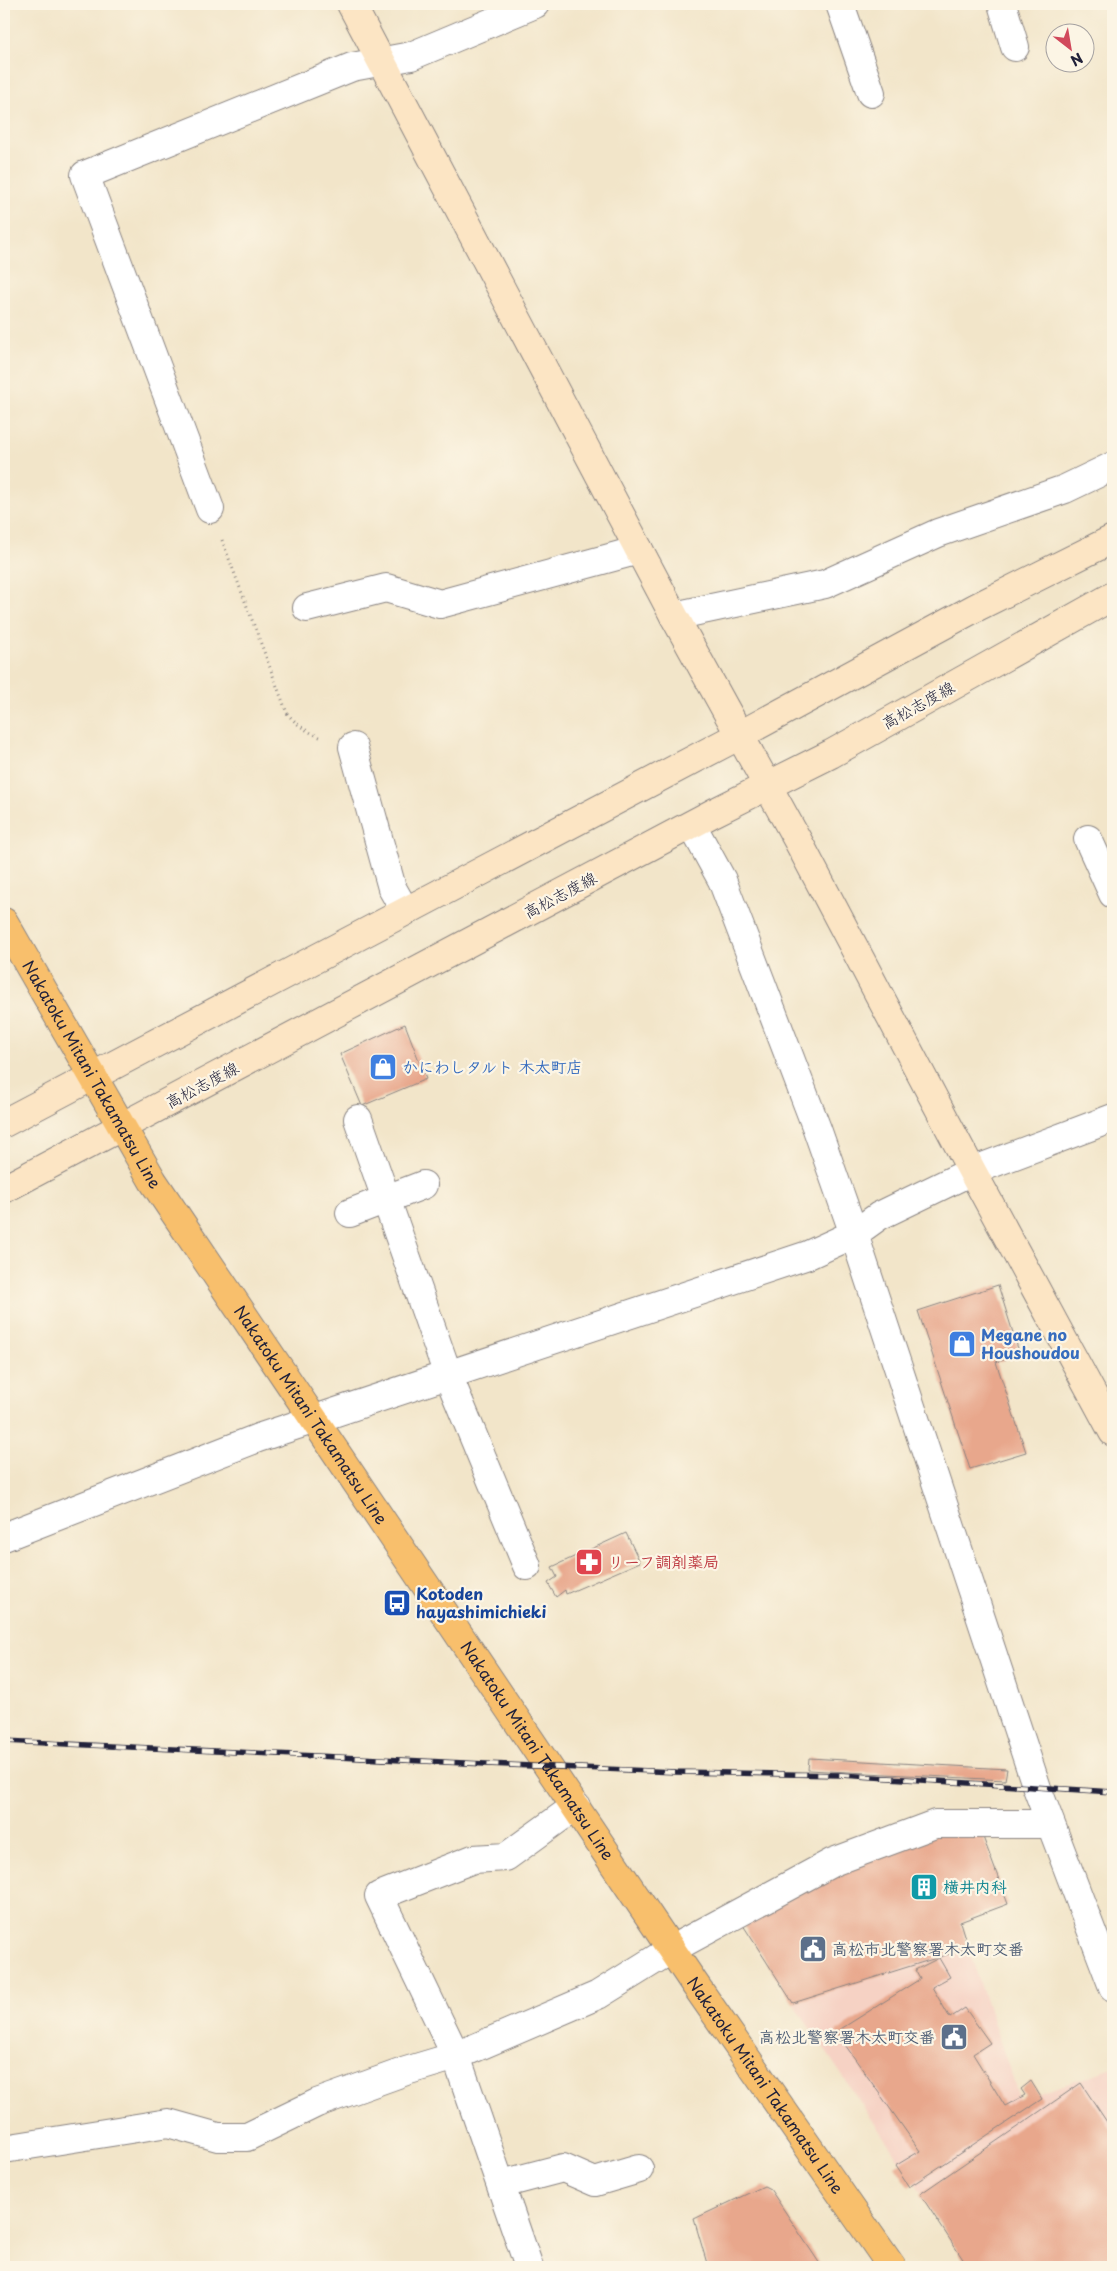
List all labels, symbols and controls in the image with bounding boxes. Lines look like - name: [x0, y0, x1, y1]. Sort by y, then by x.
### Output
- north arrow: [1044, 22, 1094, 72]
- text: N: [1067, 48, 1087, 71]
- street label: 高松志度線: [877, 674, 958, 734]
- street label: 高松志度線: [519, 865, 600, 923]
- street label: Nakatoku Mitani Takamatsu Line: [18, 956, 168, 1193]
- shop icon: かにわしタルト 木太町店: [368, 1052, 398, 1082]
- place label: かにわしタルト 木太町店: [402, 1054, 583, 1078]
- street label: 高松志度線: [161, 1055, 242, 1113]
- street label: Nakatoku Mitani Takamatsu Line: [229, 1300, 394, 1529]
- place label: Megane no Houshoudou: [981, 1322, 1080, 1364]
- shop icon: Megane no Houshoudou: [947, 1329, 977, 1359]
- pharmacy icon: リーフ調剤薬局: [574, 1547, 604, 1577]
- place label: リーフ調剤薬局: [608, 1549, 719, 1573]
- place label: Kotoden hayashimichieki: [416, 1581, 546, 1623]
- bus stop icon: Kotoden hayashimichieki: [382, 1588, 412, 1618]
- street label: Nakatoku Mitani Takamatsu Line: [456, 1636, 621, 1864]
- building icon: 横井内科: [909, 1872, 939, 1902]
- place label: 横井内科: [943, 1874, 1007, 1898]
- public building icon: 高松市北警察署木太町交番: [798, 1934, 828, 1964]
- place label: 高松市北警察署木太町交番: [832, 1936, 1024, 1960]
- street label: Nakatoku Mitani Takamatsu Line: [682, 1971, 850, 2198]
- public building icon: 高松北警察署木太町交番: [939, 2022, 969, 2052]
- place label: 高松北警察署木太町交番: [759, 2024, 935, 2048]

